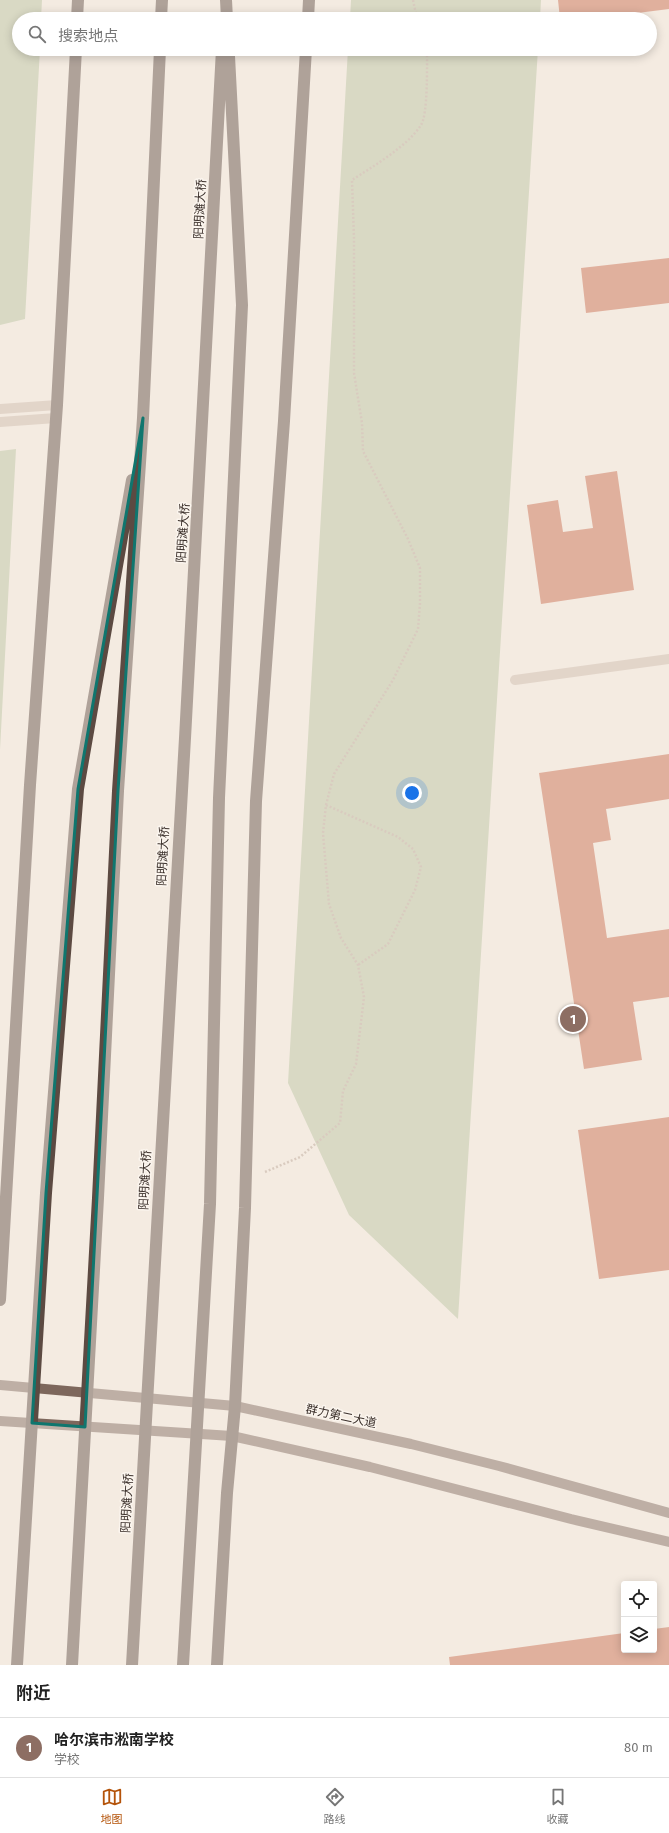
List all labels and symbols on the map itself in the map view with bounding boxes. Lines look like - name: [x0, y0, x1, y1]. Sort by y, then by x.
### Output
- street label: 阳明滩大桥: [191, 179, 209, 239]
- street label: 阳明滩大桥: [174, 503, 192, 563]
- your location: [402, 783, 422, 803]
- street label: 阳明滩大桥: [154, 826, 172, 886]
- pin: 1: [560, 1004, 586, 1034]
- street label: 阳明滩大桥: [136, 1150, 154, 1210]
- street label: 群力第二大道: [304, 1402, 378, 1430]
- street label: 阳明滩大桥: [118, 1473, 136, 1533]

